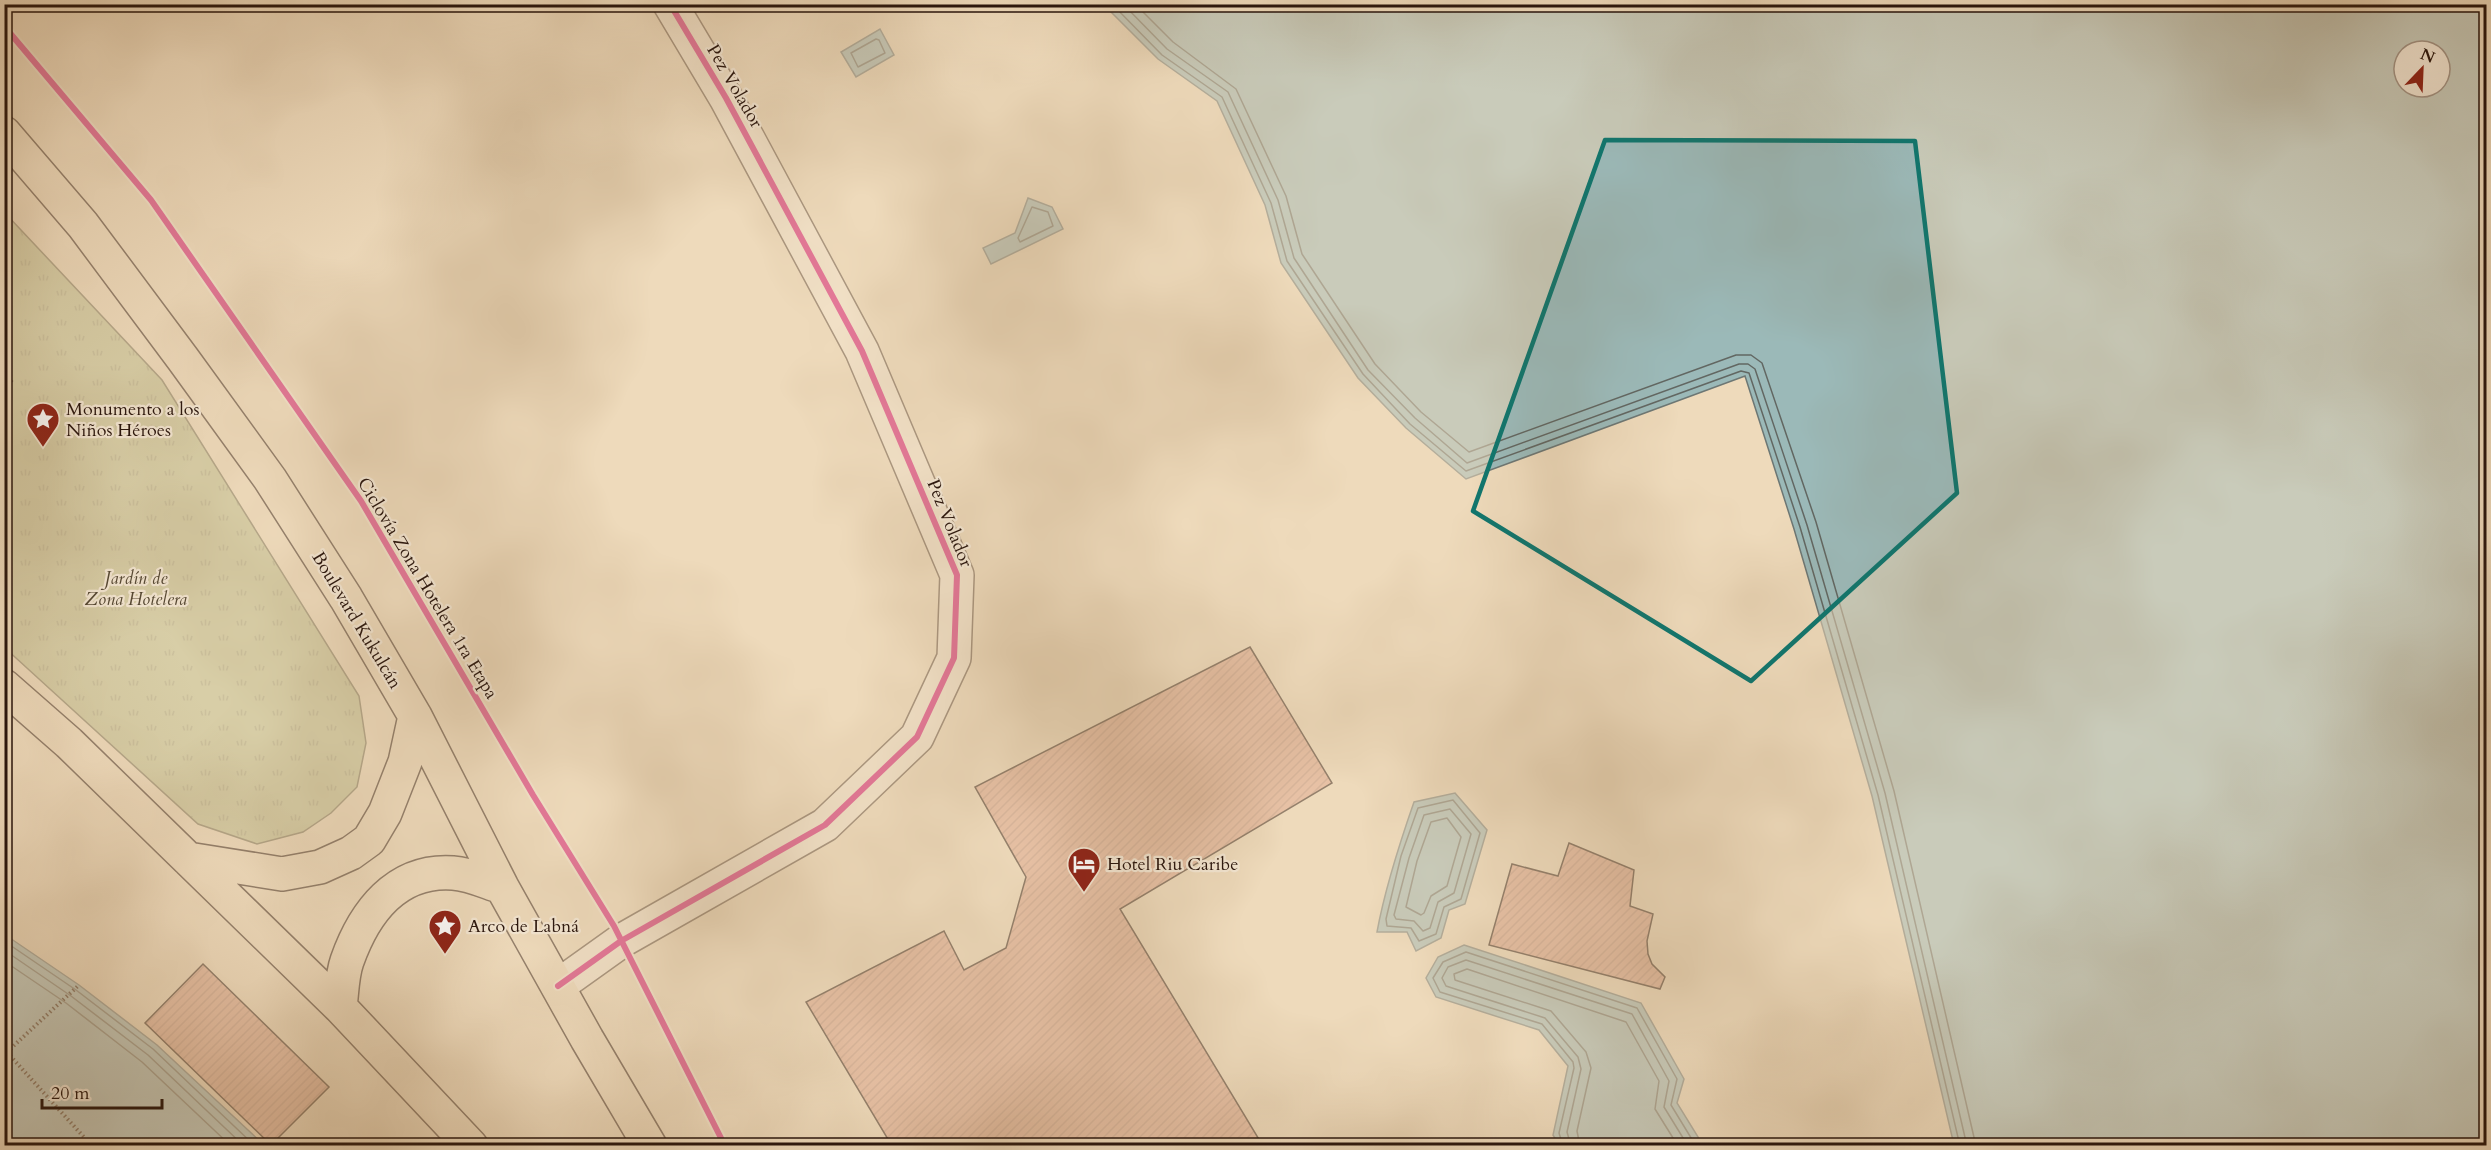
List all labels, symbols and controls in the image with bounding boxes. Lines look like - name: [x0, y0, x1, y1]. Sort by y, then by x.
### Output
- north arrow: [2392, 39, 2452, 99]
- street label: Pez Volador: [701, 40, 769, 133]
- text: N: [2417, 43, 2438, 69]
- place label: Monumento a los Niños Héroes: [66, 397, 200, 443]
- place icon: Monumento a los Niños Héroes: [25, 401, 61, 448]
- street label: Ciclovía Zona Hotelera 1ra Etapa: [351, 473, 504, 704]
- street label: Pez Volador: [921, 475, 979, 571]
- street label: Boulevard Kukulcán: [306, 547, 408, 694]
- park label: Jardín de Zona Hotelera: [85, 566, 187, 612]
- hotel icon: Hotel Riu Caribe: [1066, 846, 1102, 893]
- place label: Hotel Riu Caribe: [1107, 852, 1238, 877]
- place icon: Arco de Labná: [427, 908, 463, 955]
- place label: Arco de Labná: [468, 914, 579, 939]
- scale bar: [42, 1072, 162, 1110]
- text: 20 m: [51, 1081, 90, 1106]

